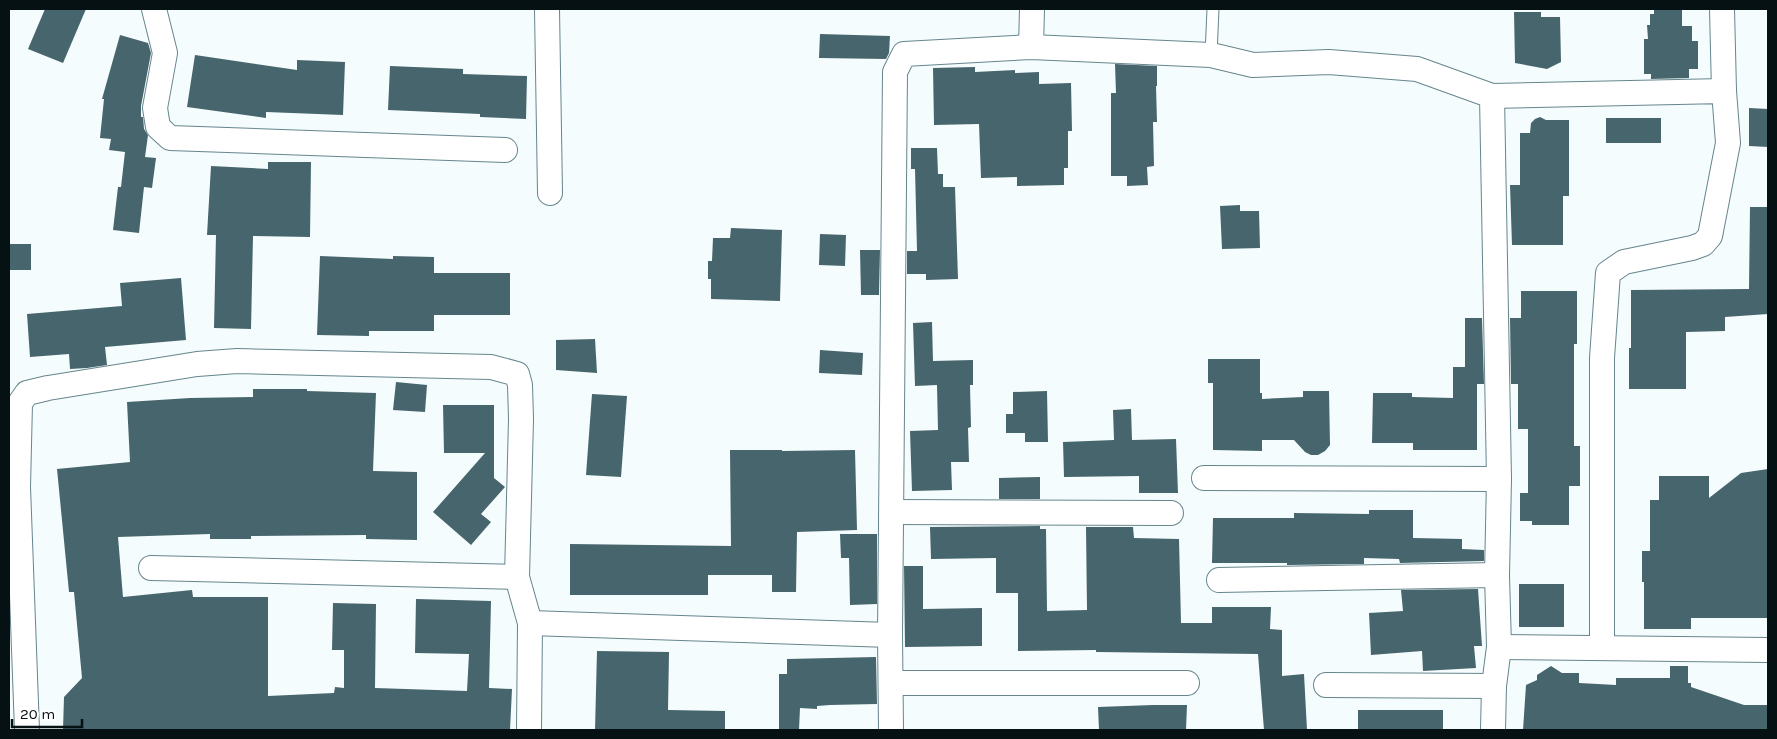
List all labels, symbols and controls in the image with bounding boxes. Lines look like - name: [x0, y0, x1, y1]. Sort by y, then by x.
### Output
- scale bar: [12, 696, 82, 728]
- text: 20 m: [20, 705, 55, 723]

